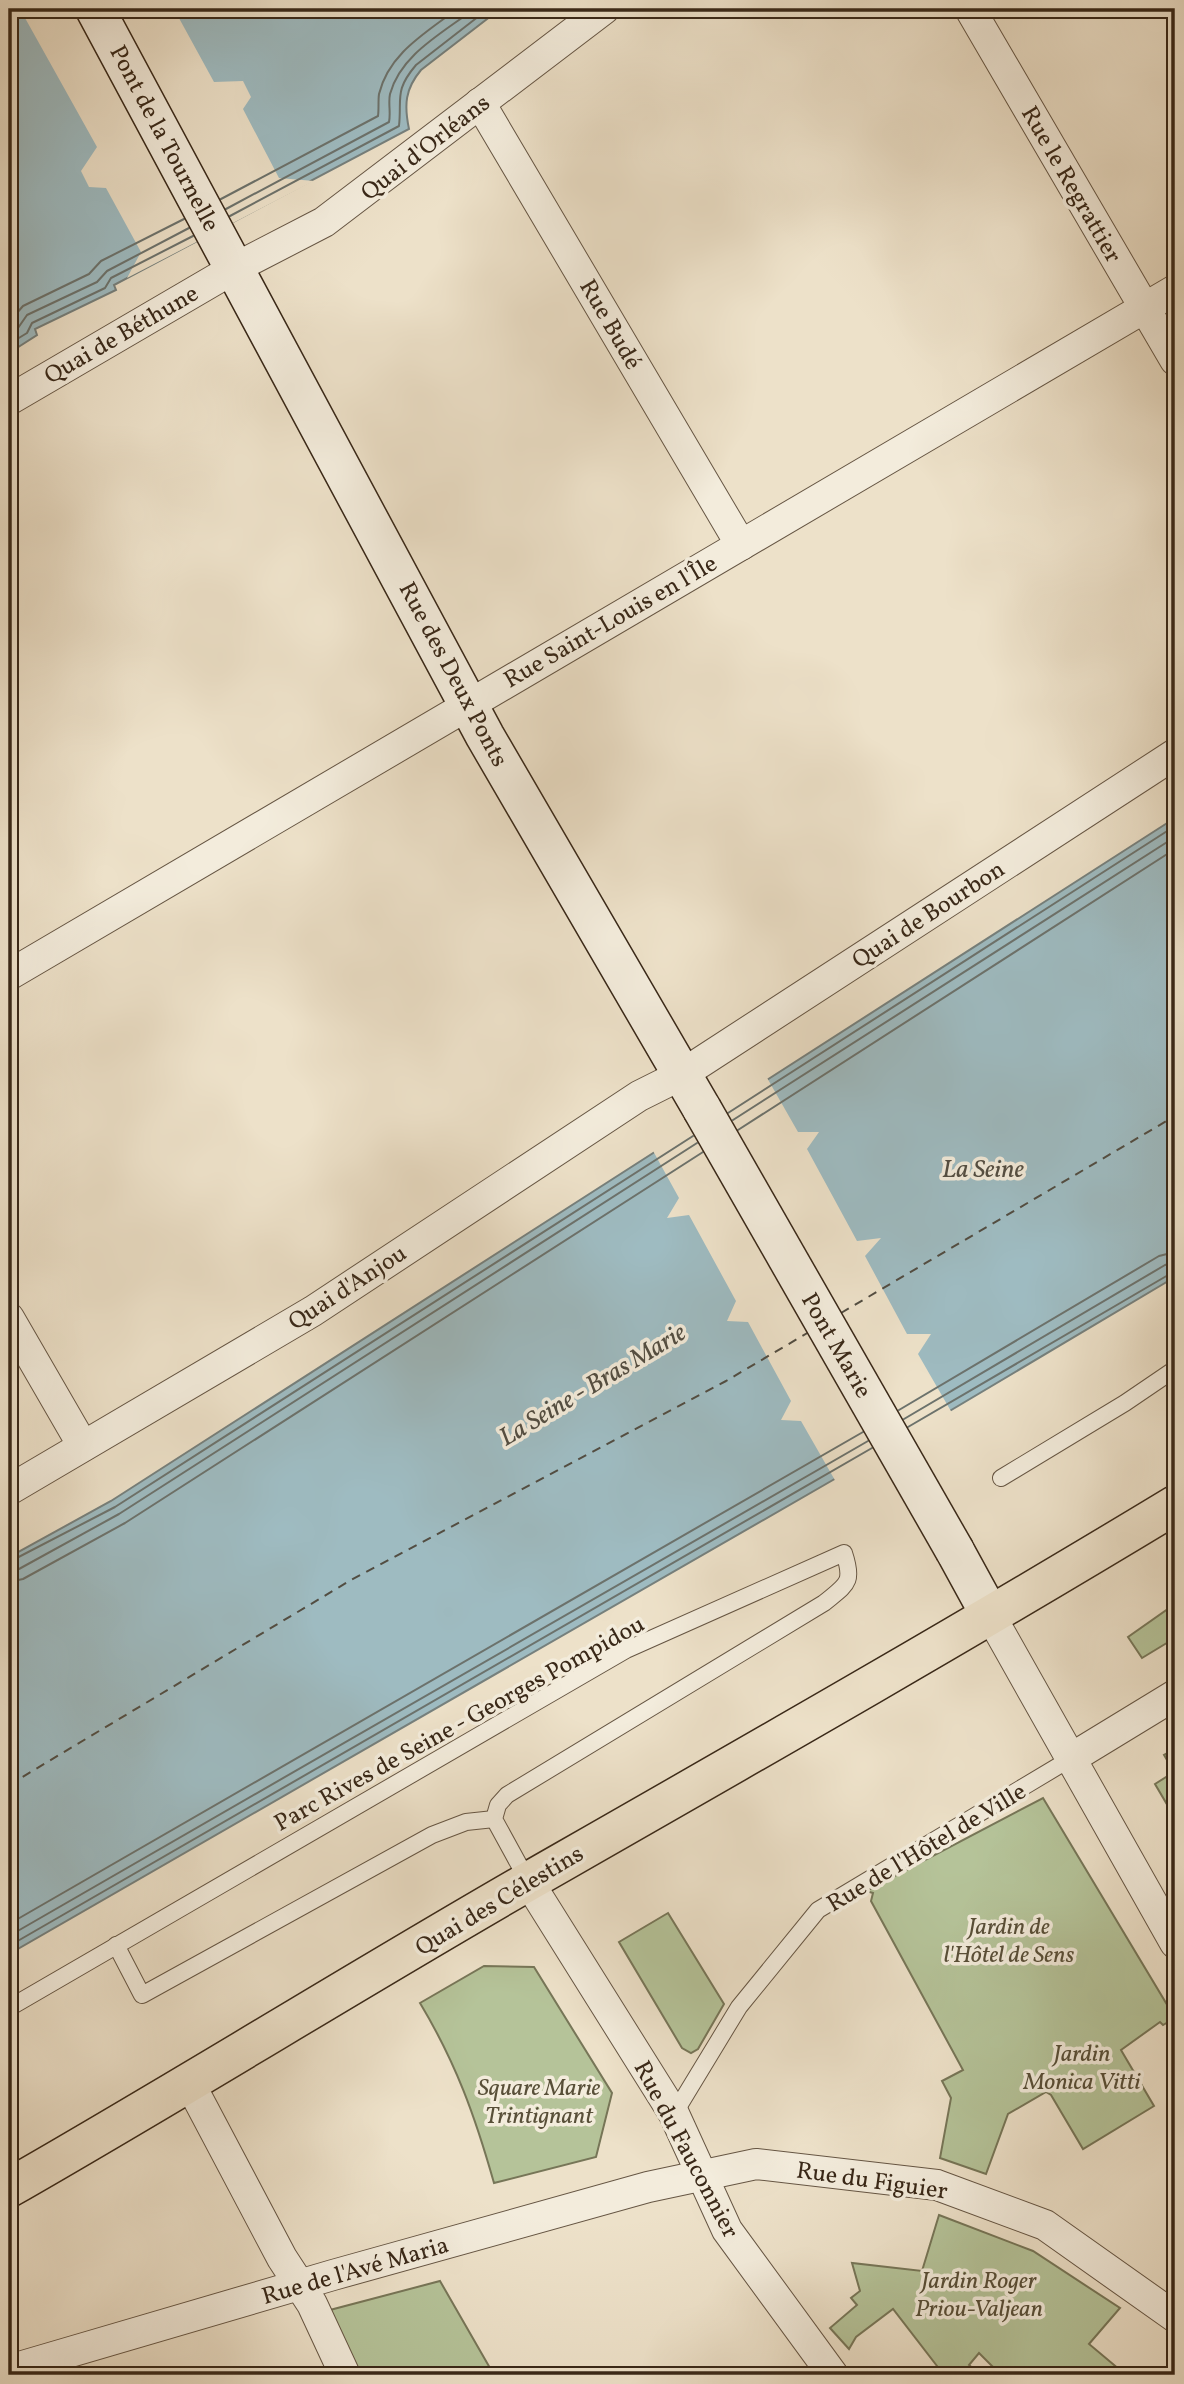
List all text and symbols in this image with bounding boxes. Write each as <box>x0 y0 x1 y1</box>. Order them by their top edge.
street label: Pont de la Tournelle <box>100 40 227 238</box>
street label: Quai d'Orléans <box>354 87 498 210</box>
street label: Rue le Regrattier <box>1012 100 1129 270</box>
street label: Rue Budé <box>570 273 649 377</box>
street label: Quai de Béthune <box>39 278 205 394</box>
street label: Rue Saint-Louis en l'Île <box>498 548 724 698</box>
street label: Rue des Deux Ponts <box>389 576 515 773</box>
street label: Quai de Bourbon <box>846 853 1012 978</box>
water label: La Seine <box>942 1152 1024 1188</box>
street label: Quai d'Anjou <box>282 1238 414 1340</box>
street label: Pont Marie <box>791 1287 879 1405</box>
water label: La Seine - Bras Marie <box>493 1315 694 1456</box>
street label: Parc Rives de Seine - Georges Pompidou <box>269 1608 651 1841</box>
street label: Rue de l'Hôtel de Ville <box>821 1776 1033 1922</box>
street label: Quai des Célestins <box>409 1838 591 1966</box>
park label: Jardin de l'Hôtel de Sens <box>944 1911 1074 1973</box>
park label: Jardin Monica Vitti <box>1023 2038 1142 2100</box>
street label: Rue du Fauconnier <box>624 2055 746 2245</box>
park label: Square Marie Trintignant <box>478 2072 601 2134</box>
street label: Rue du Figuier <box>794 2155 950 2209</box>
street label: Rue de l'Avé Maria <box>258 2229 453 2315</box>
park label: Jardin Roger Priou-Valjean <box>915 2265 1043 2327</box>

